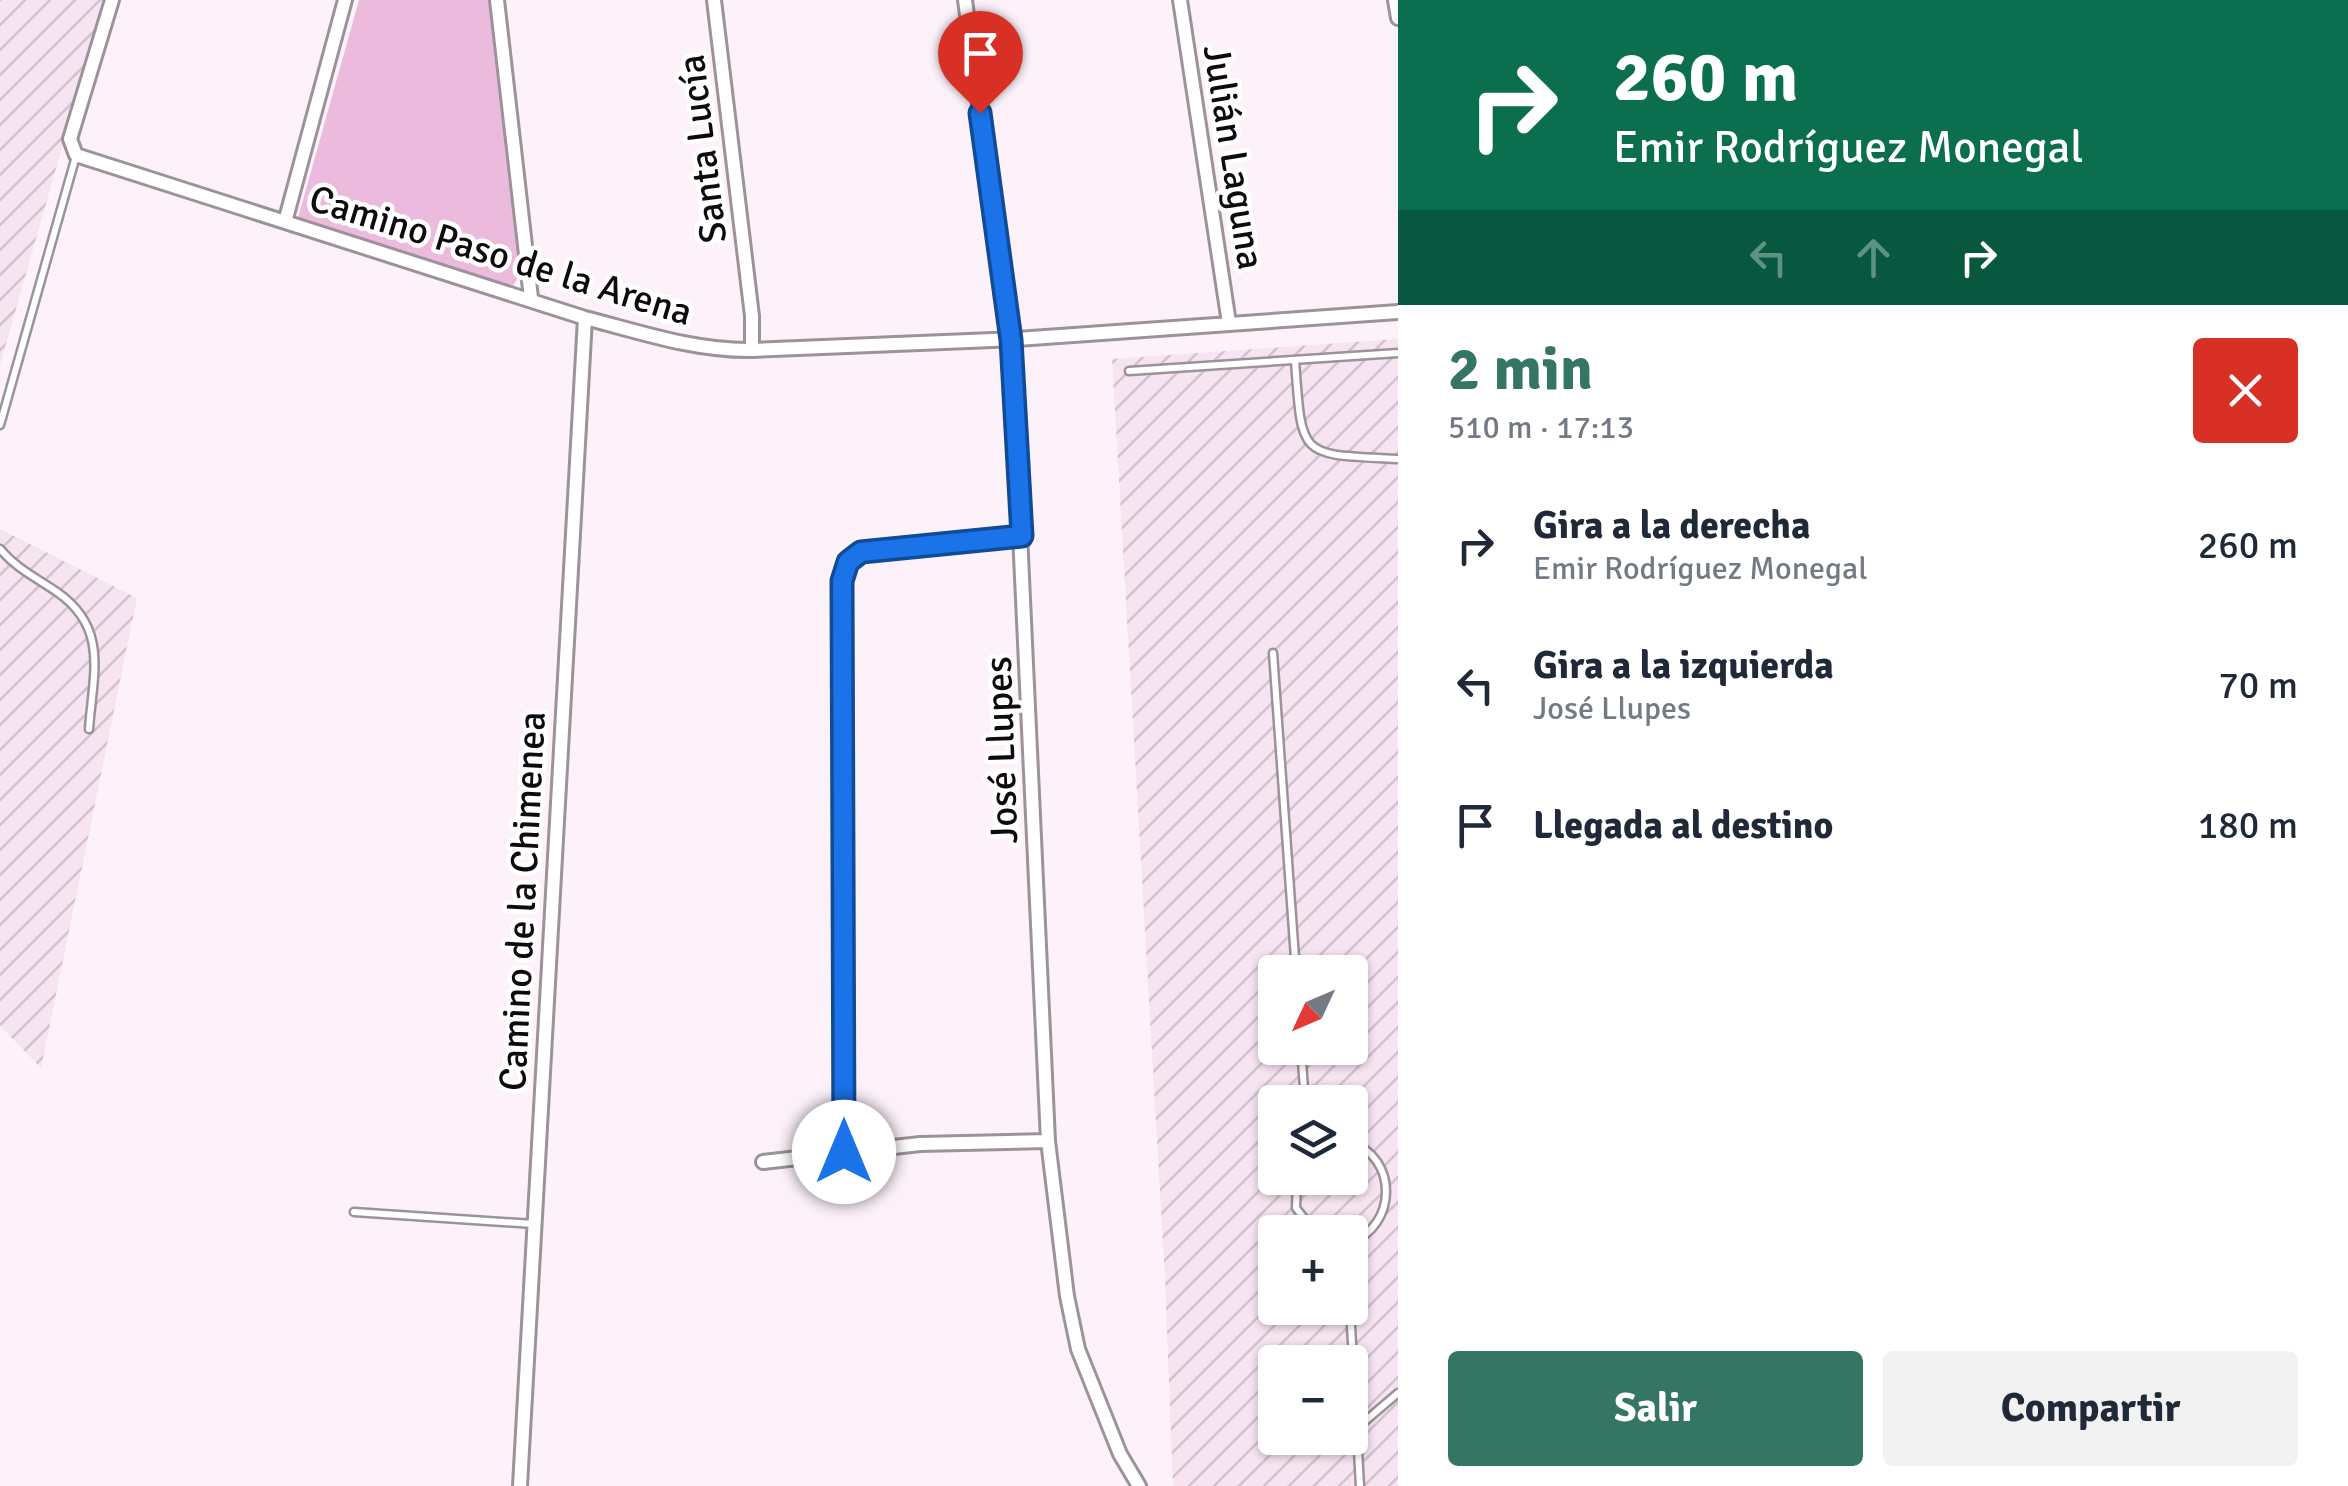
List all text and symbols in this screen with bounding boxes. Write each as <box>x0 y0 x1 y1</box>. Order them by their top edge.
pin <box>938 11 1023 114</box>
icon: arrive <box>953 26 1008 81</box>
text: 260 m <box>1613 34 1798 120</box>
icon: right <box>1448 40 1578 170</box>
street label: Julián Laguna <box>1193 41 1274 273</box>
street label: Santa Lucía <box>668 52 737 246</box>
text: Emir Rodríguez Monegal <box>1613 120 2084 175</box>
street label: Camino Paso de la Arena <box>304 175 698 336</box>
icon: left <box>1741 230 1796 285</box>
icon: ahead <box>1846 230 1901 285</box>
icon: right <box>1951 230 2006 285</box>
text: 2 min <box>1448 333 1593 407</box>
button: close <box>2193 338 2298 443</box>
text: 510 m · 17:13 <box>1448 408 1634 447</box>
text: Gira a la derecha <box>1533 502 1810 549</box>
icon: right <box>1448 518 1503 573</box>
text: 260 m <box>2198 522 2298 569</box>
text: Emir Rodríguez Monegal <box>1533 549 1868 588</box>
text: Gira a la izquierda <box>1533 642 1834 689</box>
street label: José Llupes <box>975 655 1028 845</box>
icon: left <box>1448 658 1503 713</box>
text: 70 m <box>2218 662 2298 709</box>
text: José Llupes <box>1533 689 1691 728</box>
street label: Camino de la Chimenea <box>489 710 556 1092</box>
icon: arrive <box>1448 798 1503 853</box>
text: Llegada al destino <box>1533 802 1833 849</box>
text: 180 m <box>2198 802 2298 849</box>
north arrow <box>1258 955 1368 1065</box>
map controls <box>1258 955 1368 1455</box>
button: layers <box>1258 1085 1368 1195</box>
position arrow <box>792 1100 896 1204</box>
button: + <box>1258 1215 1368 1325</box>
button: − <box>1258 1345 1368 1455</box>
button: Salir <box>1448 1351 1863 1466</box>
button: Compartir <box>1883 1351 2298 1466</box>

